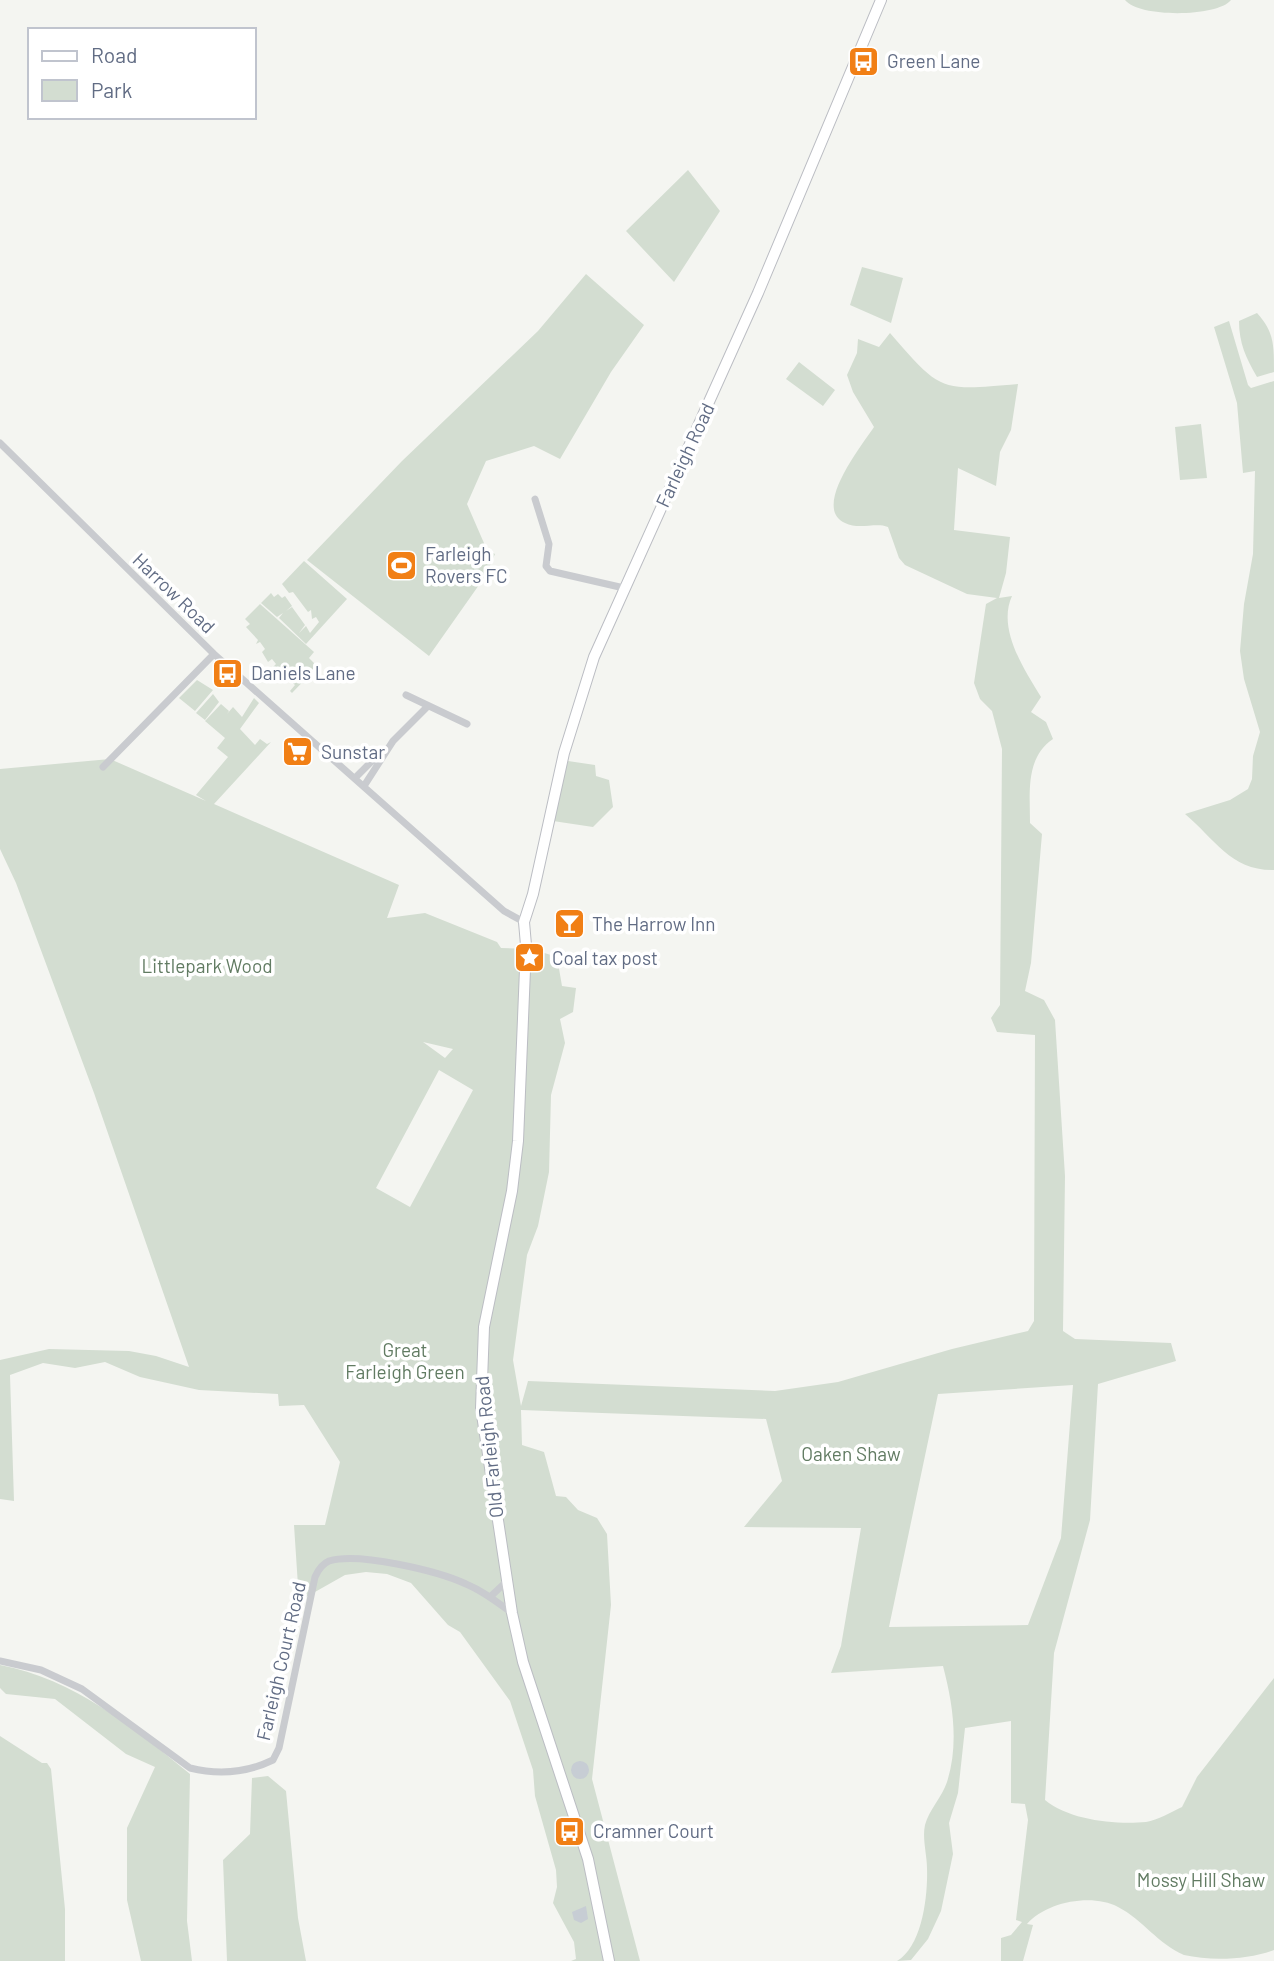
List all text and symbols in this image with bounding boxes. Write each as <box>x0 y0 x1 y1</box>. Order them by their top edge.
legend <box>28 28 256 119</box>
text: Road <box>91 42 137 67</box>
bus stop icon: Green Lane <box>847 44 881 78</box>
place label: Green Lane <box>887 49 981 72</box>
text: Park <box>91 77 132 102</box>
street label: Farleigh Road <box>650 399 719 511</box>
place label: Farleigh Rovers FC <box>425 542 507 587</box>
street label: Harrow Road <box>128 548 220 638</box>
sports icon: Farleigh Rovers FC <box>385 548 419 582</box>
bus stop icon: Daniels Lane <box>211 656 245 690</box>
place label: Daniels Lane <box>251 661 356 684</box>
supermarket icon: Sunstar <box>281 735 315 769</box>
place label: Sunstar <box>321 740 385 763</box>
bar icon: The Harrow Inn <box>552 907 586 941</box>
place label: The Harrow Inn <box>592 912 716 935</box>
place icon: Coal tax post <box>512 941 546 975</box>
place label: Coal tax post <box>552 946 658 969</box>
park label: Littlepark Wood <box>141 954 273 977</box>
park label: Great Farleigh Green <box>345 1338 465 1383</box>
street label: Old Farleigh Road <box>470 1375 507 1519</box>
park label: Oaken Shaw <box>801 1442 901 1465</box>
street label: Farleigh Court Road <box>251 1579 310 1743</box>
bus stop icon: Cramner Court <box>553 1814 587 1848</box>
place label: Cramner Court <box>593 1819 714 1842</box>
park label: Mossy Hill Shaw <box>1137 1868 1265 1891</box>

